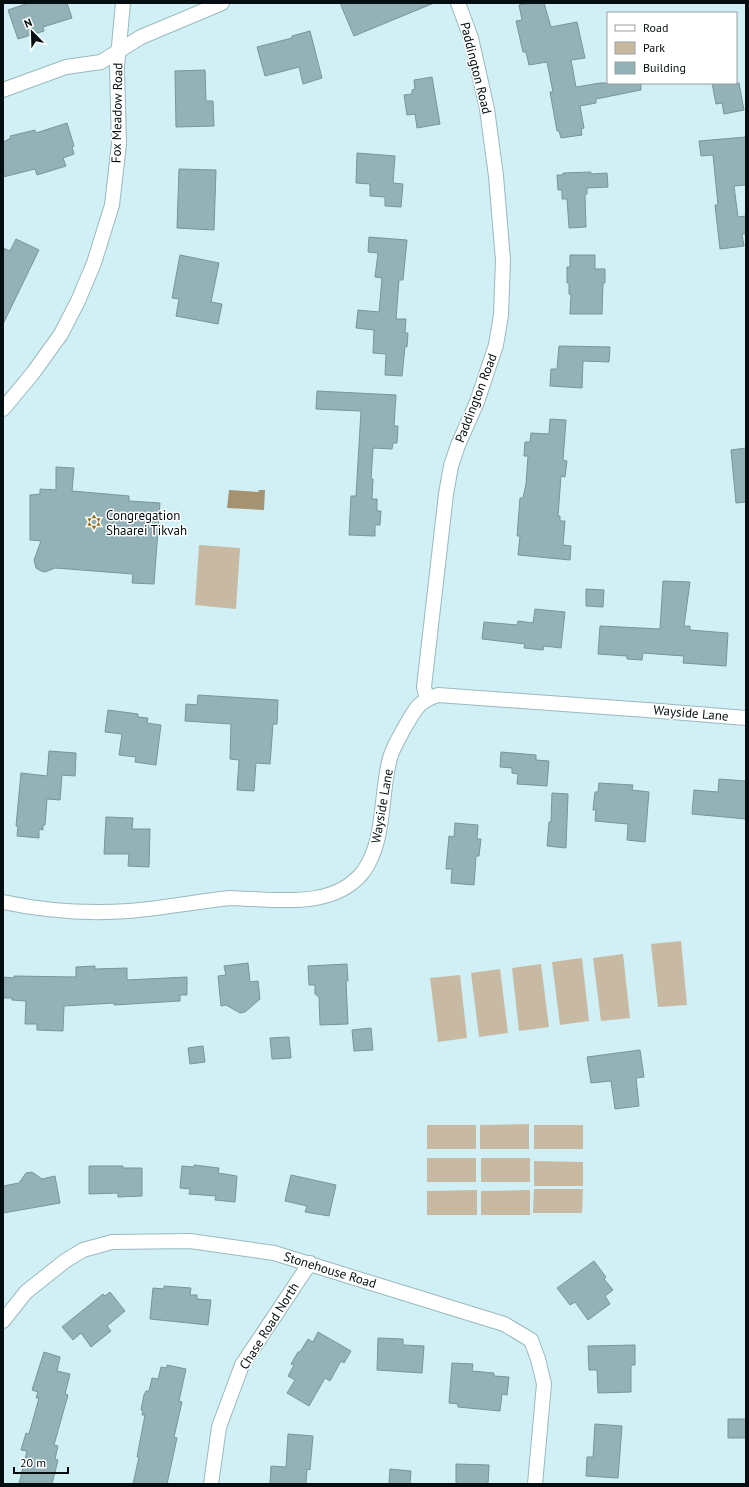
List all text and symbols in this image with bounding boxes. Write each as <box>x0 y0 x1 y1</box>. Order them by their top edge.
north arrow <box>12 12 52 52</box>
legend <box>607 12 737 84</box>
text: N <box>22 15 34 31</box>
street label: Paddington Road <box>456 20 496 116</box>
text: Road <box>643 20 668 35</box>
text: Park <box>643 40 665 55</box>
text: Building <box>643 60 686 75</box>
street label: Fox Meadow Road <box>108 63 126 163</box>
street label: Paddington Road <box>451 351 501 445</box>
place label: Congregation Shaarei Tikvah <box>106 507 187 539</box>
synagogue icon: Congregation Shaarei Tikvah <box>85 513 103 531</box>
street label: Wayside Lane <box>653 701 729 725</box>
street label: Wayside Lane <box>367 767 397 845</box>
street label: Stonehouse Road <box>282 1248 378 1292</box>
street label: Chase Road North <box>235 1279 303 1373</box>
scale bar <box>14 1449 68 1475</box>
text: 20 m <box>20 1455 46 1470</box>

